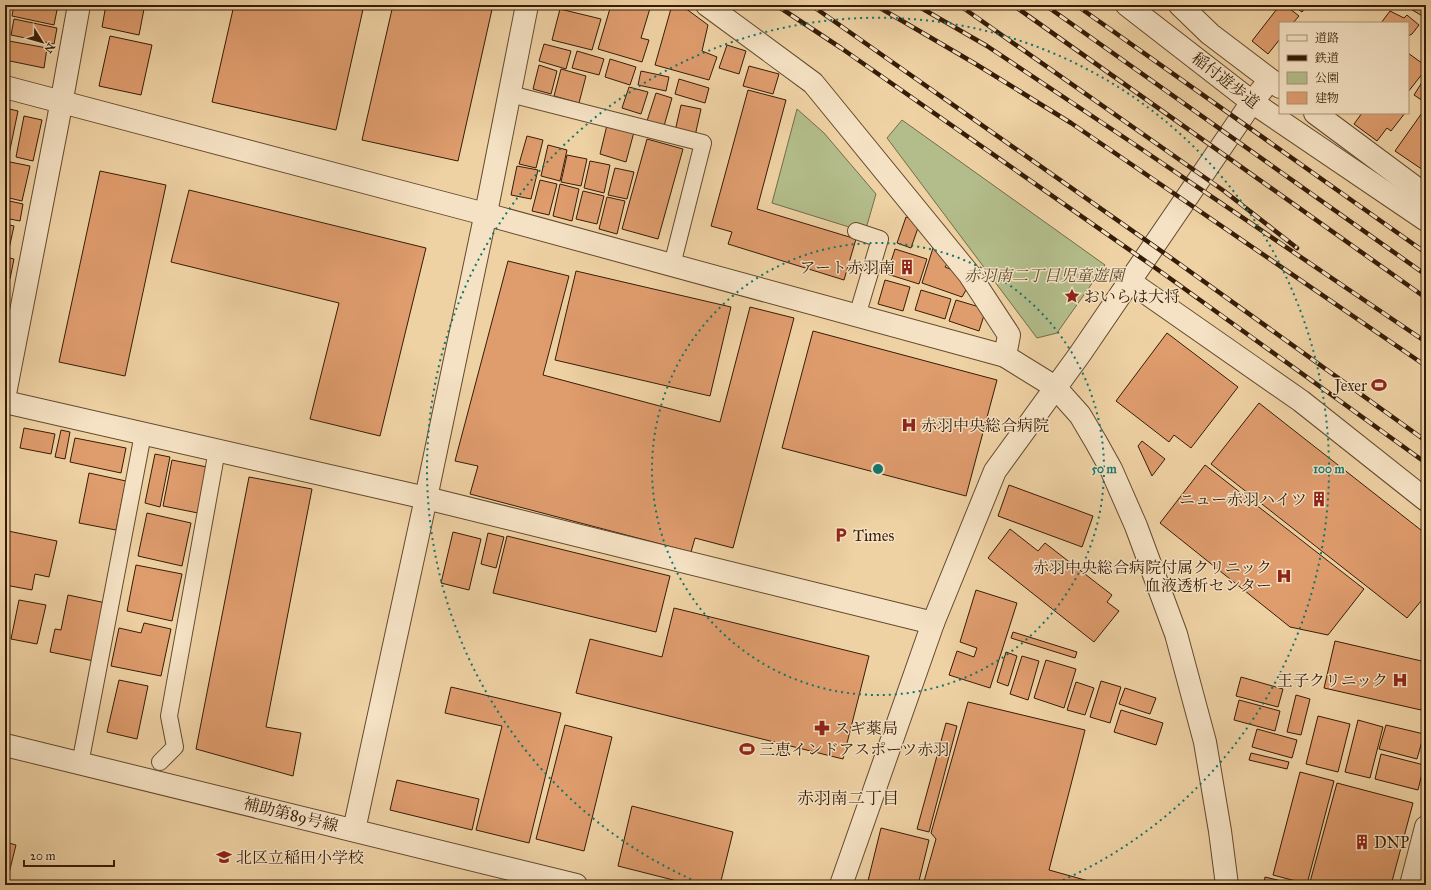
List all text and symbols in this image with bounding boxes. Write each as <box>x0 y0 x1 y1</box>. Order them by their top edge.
north arrow <box>22 22 62 62</box>
legend <box>1279 22 1409 114</box>
text: 道路 <box>1315 31 1339 45</box>
text: N <box>41 40 58 56</box>
street label: 稲付遊歩道 <box>1188 48 1263 113</box>
text: 鉄道 <box>1314 51 1339 65</box>
text: 公園 <box>1315 71 1339 85</box>
text: 建物 <box>1315 91 1339 105</box>
place label: アート赤羽南 <box>799 258 895 277</box>
building icon: アート赤羽南 <box>898 258 916 276</box>
park label: 赤羽南二丁目児童遊園 <box>964 266 1127 285</box>
place icon: おいらは大将 <box>1063 287 1081 305</box>
place label: おいらは大将 <box>1084 287 1180 306</box>
place label: Jexer <box>1333 376 1367 396</box>
sports icon: Jexer <box>1370 376 1388 394</box>
hospital icon: 赤羽中央総合病院 <box>900 416 918 434</box>
place label: 赤羽中央総合病院 <box>921 416 1049 435</box>
centre of rings <box>871 462 885 476</box>
text: 50 m <box>1091 462 1118 476</box>
text: 100 m <box>1313 462 1346 476</box>
place label: ニュー赤羽ハイツ <box>1179 490 1307 509</box>
building icon: ニュー赤羽ハイツ <box>1310 490 1328 508</box>
parking icon: Times <box>832 526 850 544</box>
place label: Times <box>853 526 894 545</box>
place label: 赤羽中央総合病院付属クリニック 血液透析センター <box>1033 558 1272 595</box>
hospital icon: 赤羽中央総合病院付属クリニック 血液透析センター <box>1275 567 1293 585</box>
place label: 王子クリニック <box>1277 671 1388 690</box>
hospital icon: 王子クリニック <box>1391 671 1409 689</box>
pharmacy icon: スギ薬局 <box>813 719 831 737</box>
place label: スギ薬局 <box>834 719 898 738</box>
sports icon: 三恵インドアスポーツ赤羽 <box>738 740 756 758</box>
place label: 三恵インドアスポーツ赤羽 <box>759 740 949 759</box>
district label: 赤羽南二丁目 <box>797 788 899 809</box>
street label: 補助第89号線 <box>241 794 340 835</box>
building icon: DNP <box>1353 833 1371 851</box>
place label: DNP <box>1374 833 1409 852</box>
scale bar <box>24 842 114 868</box>
school or university icon: 北区立稲田小学校 <box>215 848 233 866</box>
place label: 北区立稲田小学校 <box>236 848 364 867</box>
text: 20 m <box>30 849 56 863</box>

